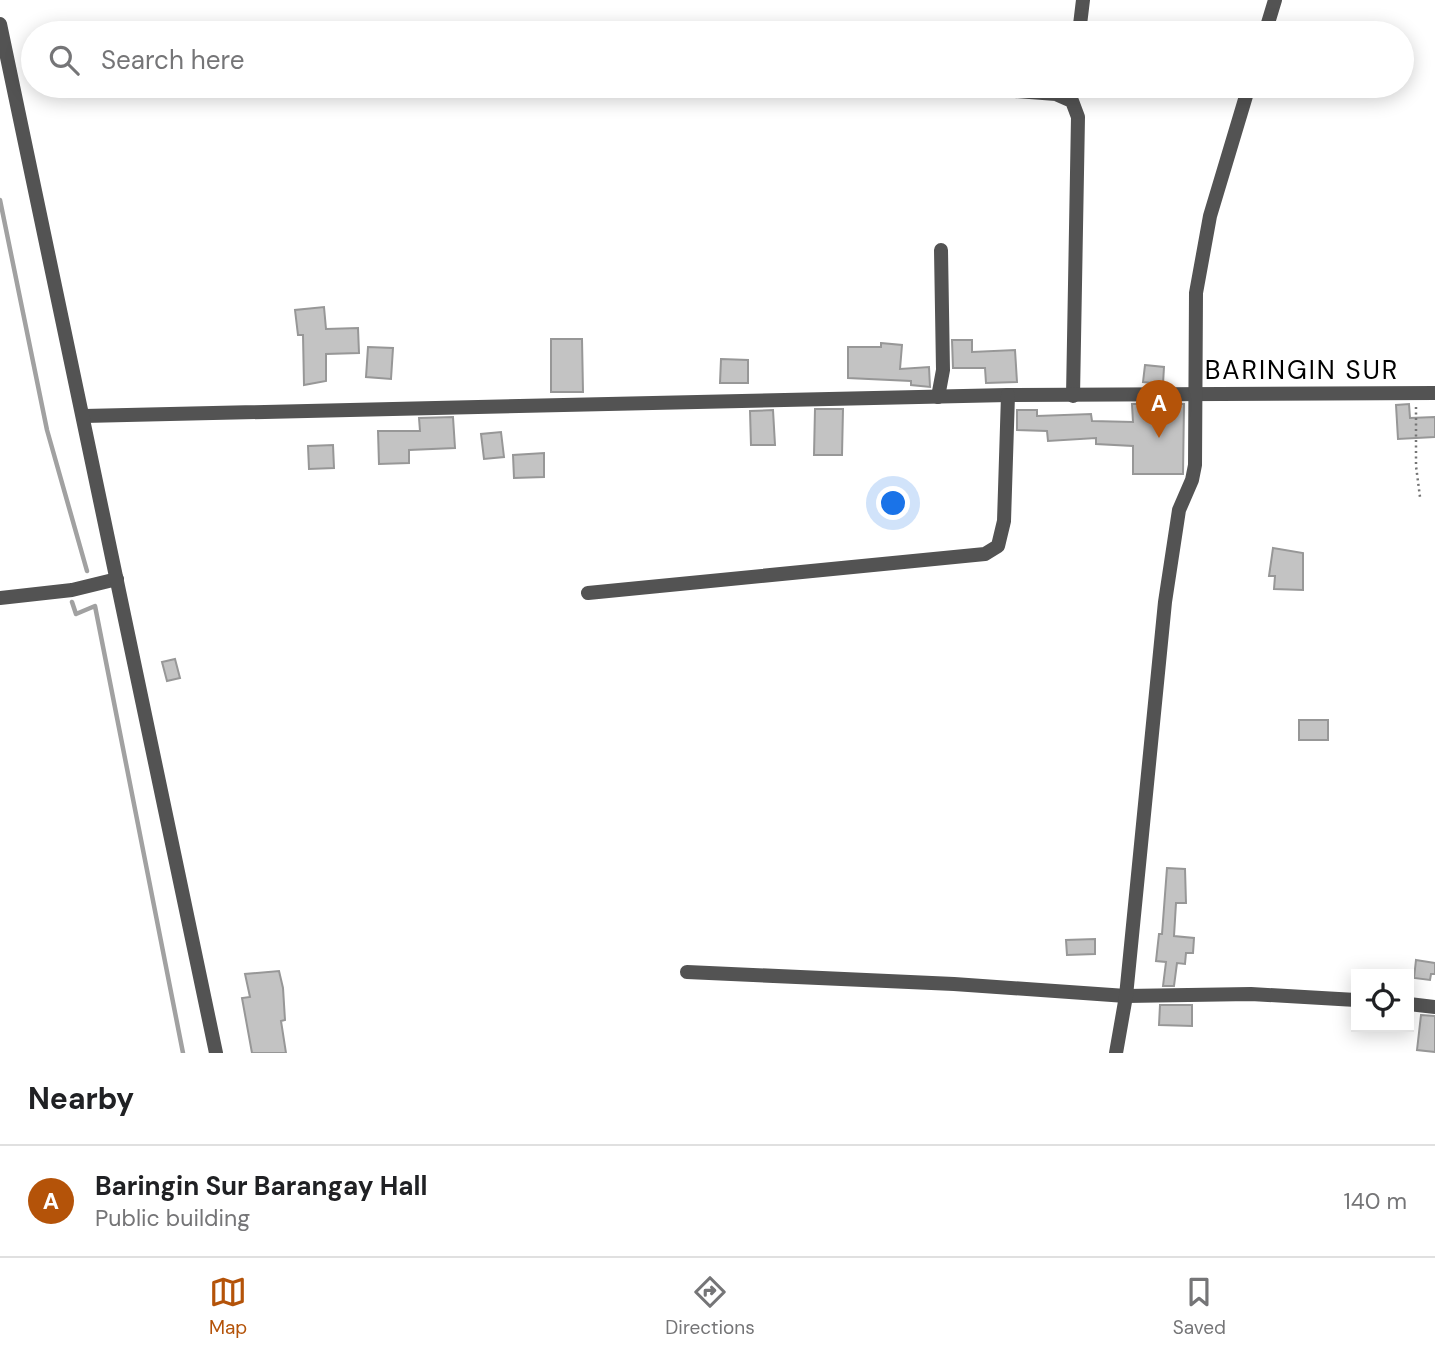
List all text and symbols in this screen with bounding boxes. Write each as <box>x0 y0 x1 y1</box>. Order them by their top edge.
search box <box>21 21 1414 98</box>
icon: search <box>45 41 83 79</box>
text: Search here <box>101 43 244 77</box>
district label: BARINGIN SUR <box>1205 353 1399 387</box>
pin: A <box>1136 380 1182 438</box>
your location <box>876 486 910 520</box>
map controls <box>1351 969 1414 1032</box>
button: locate <box>1351 969 1414 1032</box>
text: Nearby <box>28 1079 134 1118</box>
text: Baringin Sur Barangay Hall <box>95 1169 427 1203</box>
text: A <box>43 1186 59 1216</box>
text: 140 m <box>1344 1186 1407 1216</box>
text: Public building <box>95 1203 250 1233</box>
tab: Map <box>209 1273 247 1340</box>
tab: Directions <box>665 1273 755 1340</box>
tab: Saved <box>1173 1273 1226 1340</box>

